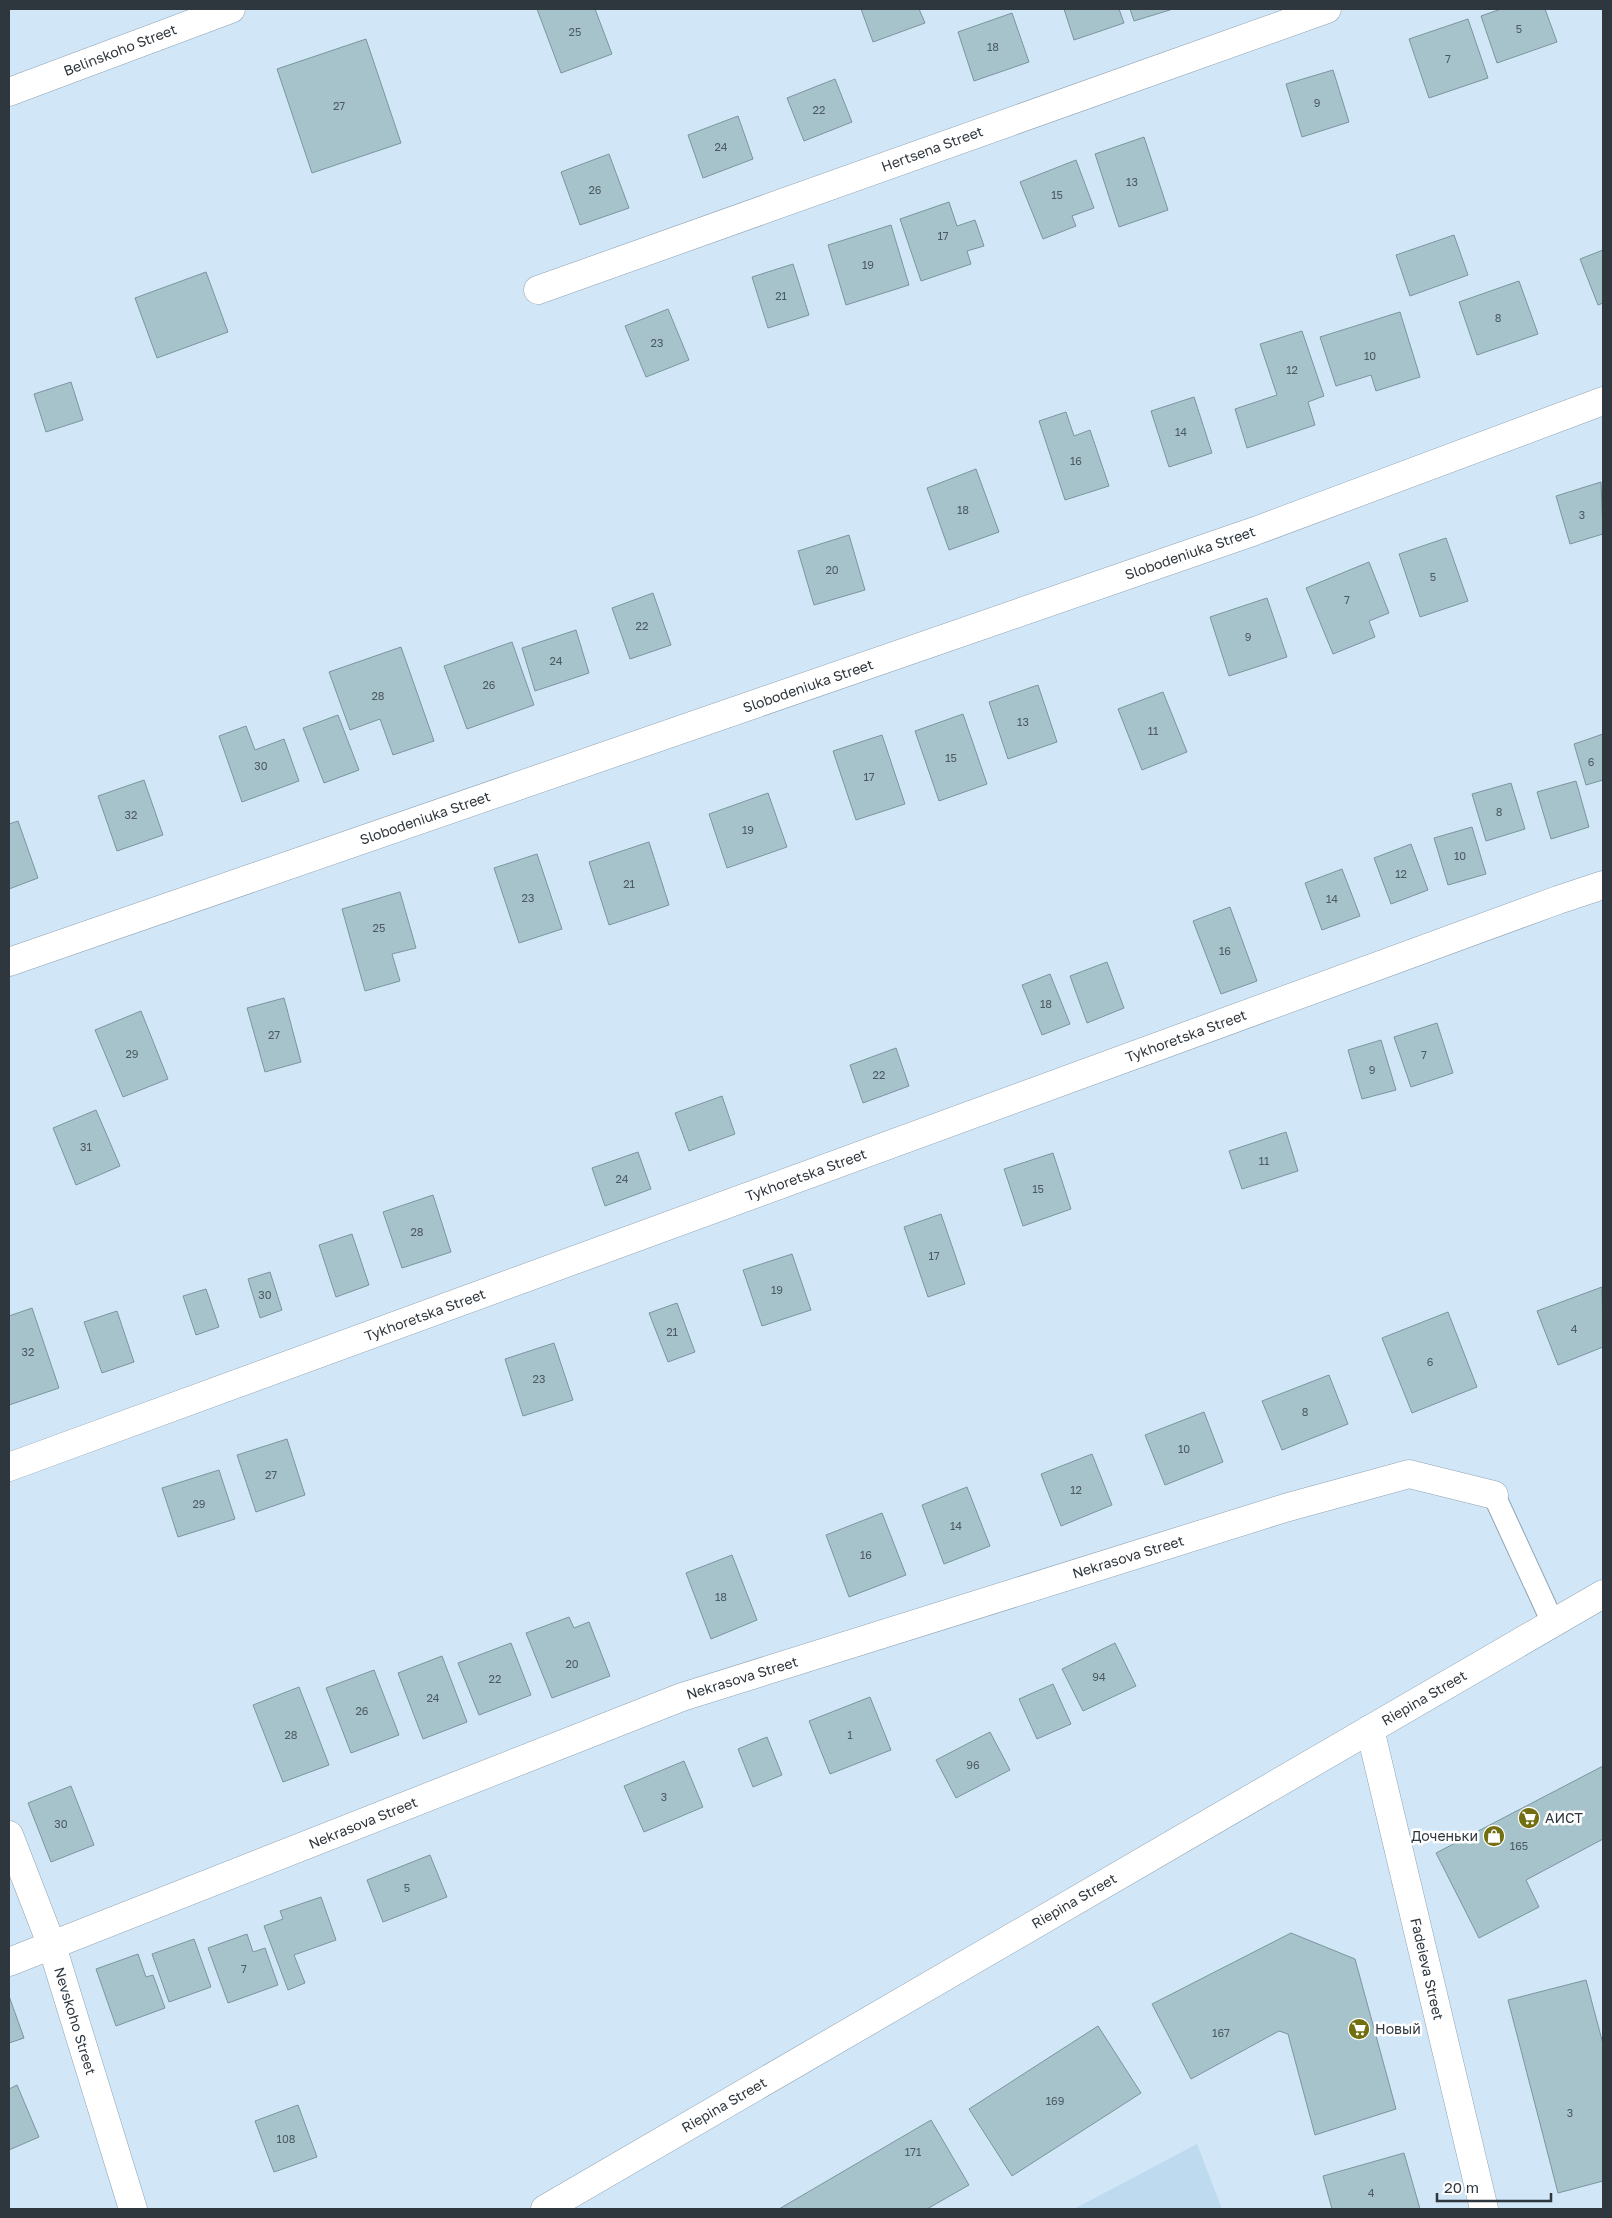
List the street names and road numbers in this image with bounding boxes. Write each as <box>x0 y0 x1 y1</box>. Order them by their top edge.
street label: Belinskoho Street <box>61 20 179 79</box>
street label: Hertsena Street <box>879 122 985 175</box>
street label: Slobodeniuka Street <box>1122 522 1257 583</box>
street label: Slobodeniuka Street <box>740 655 875 716</box>
street label: Slobodeniuka Street <box>357 787 492 848</box>
street label: Tykhoretska Street <box>1123 1006 1249 1065</box>
street label: Tykhoretska Street <box>743 1145 869 1204</box>
street label: Tykhoretska Street <box>362 1285 488 1344</box>
street label: Nekrasova Street <box>1070 1531 1186 1582</box>
street label: Nekrasova Street <box>684 1652 800 1703</box>
street label: Riepina Street <box>1378 1666 1469 1729</box>
street label: Nekrasova Street <box>306 1793 420 1852</box>
street label: Riepina Street <box>1028 1869 1119 1932</box>
street label: Fadeieva Street <box>1407 1916 1448 2022</box>
street label: Nevskoho Street <box>51 1965 100 2077</box>
street label: Riepina Street <box>678 2073 769 2136</box>

